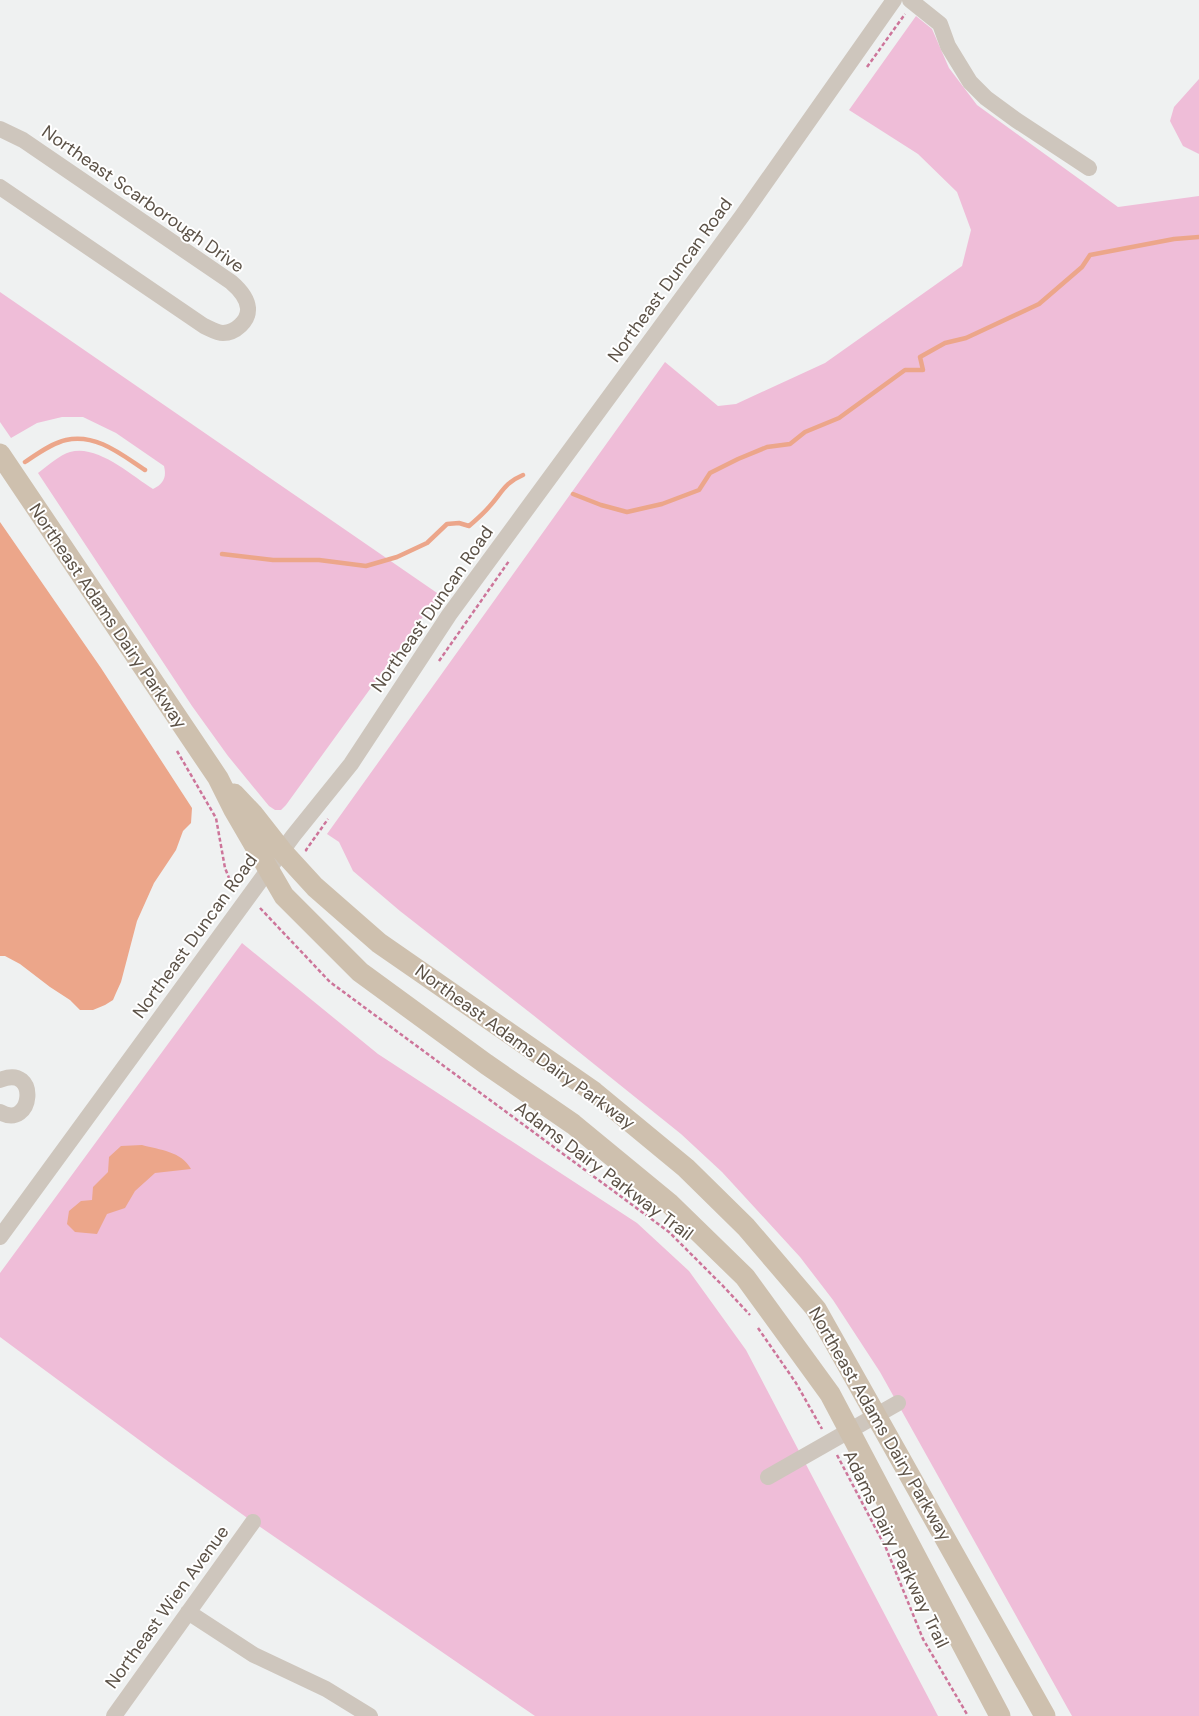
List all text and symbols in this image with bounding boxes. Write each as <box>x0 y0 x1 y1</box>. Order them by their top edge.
street label: Northeast Scarborough Drive <box>37 120 249 278</box>
street label: Northeast Duncan Road <box>602 193 738 367</box>
street label: Northeast Adams Dairy Parkway <box>24 499 192 733</box>
street label: Northeast Duncan Road <box>365 521 499 697</box>
street label: Northeast Duncan Road <box>127 849 263 1023</box>
street label: Northeast Adams Dairy Parkway <box>410 959 640 1135</box>
street label: Adams Dairy Parkway Trail <box>510 1096 698 1246</box>
street label: Northeast Adams Dairy Parkway <box>803 1303 957 1545</box>
street label: Adams Dairy Parkway Trail <box>838 1446 954 1652</box>
street label: Northeast Wien Avenue <box>100 1521 234 1693</box>

